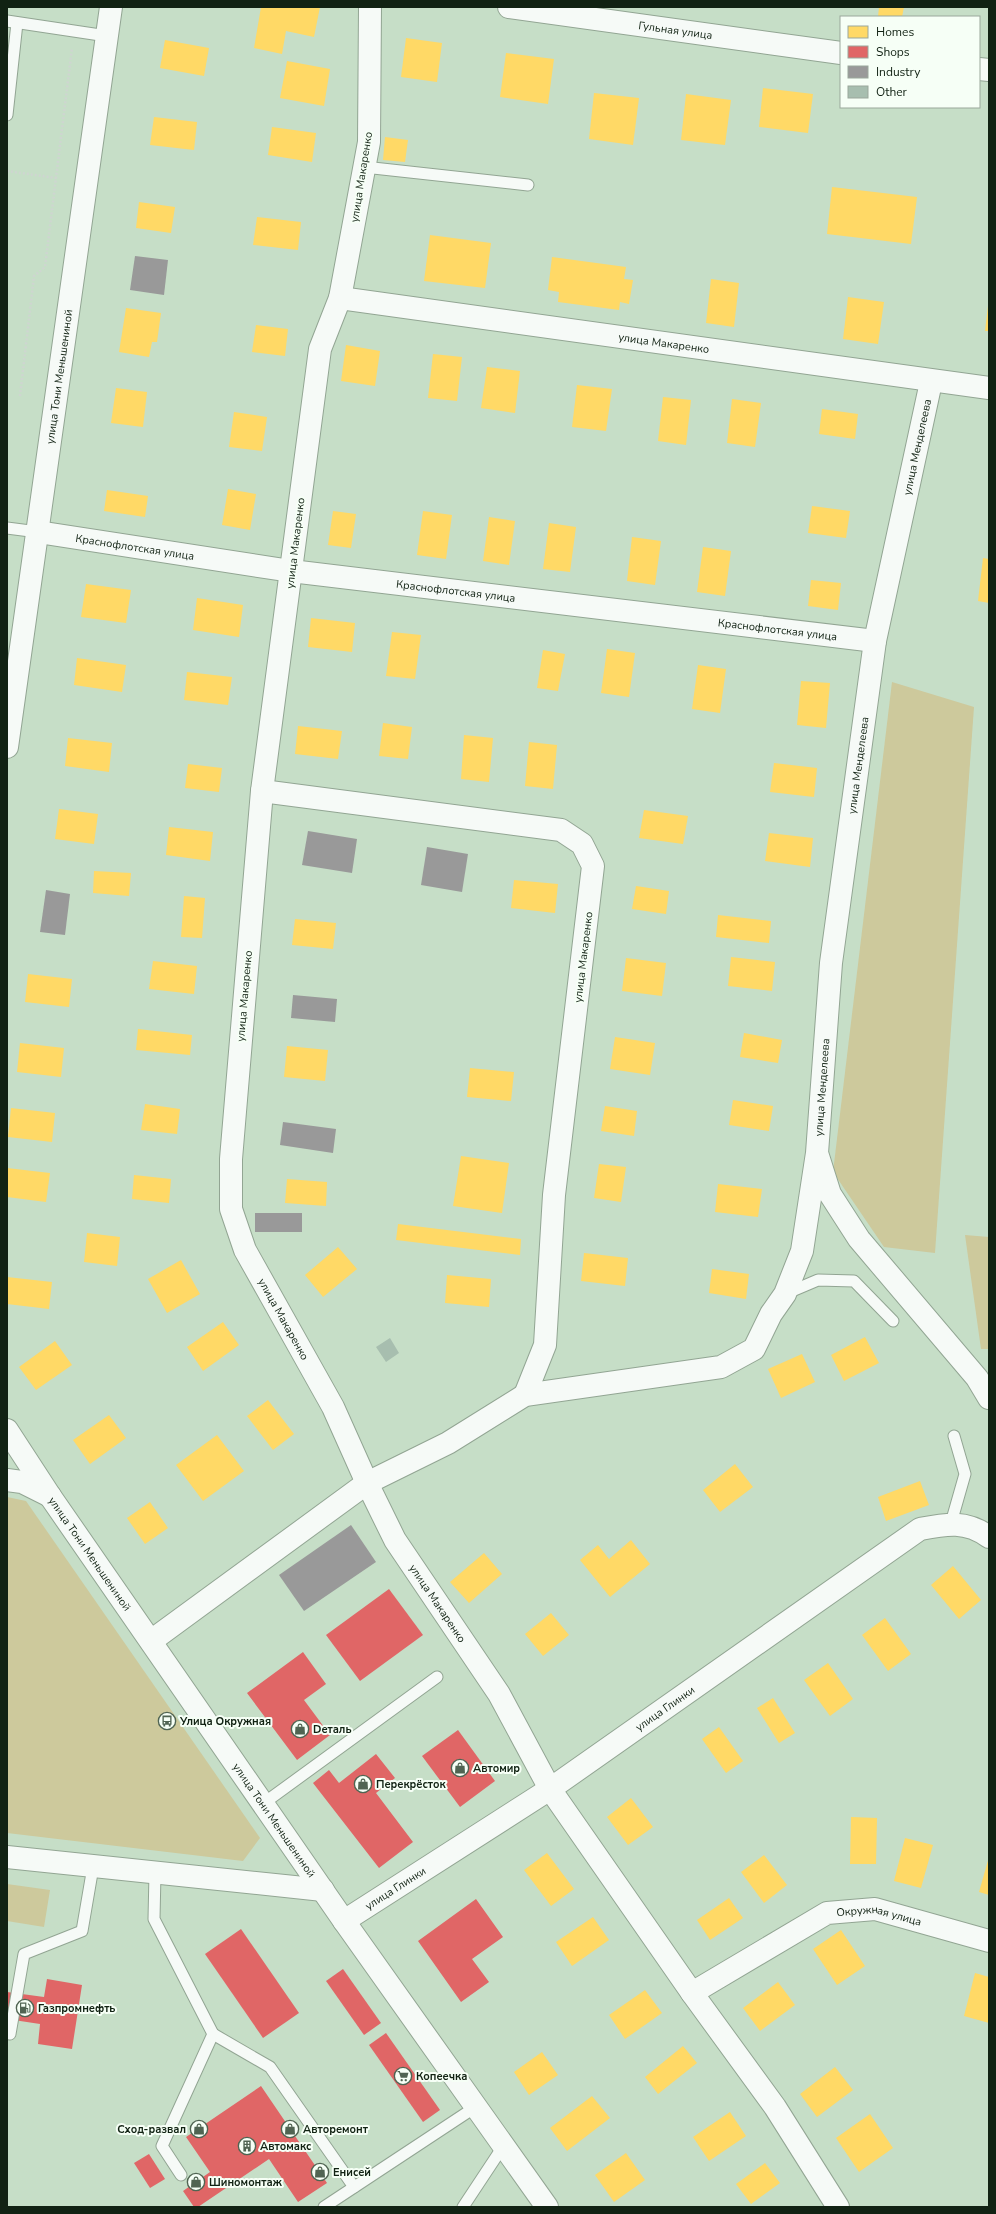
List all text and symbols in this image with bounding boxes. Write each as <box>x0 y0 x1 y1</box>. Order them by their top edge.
legend <box>840 16 980 108</box>
street label: Гульная улица <box>637 18 713 43</box>
text: Homes <box>876 24 914 40</box>
text: Shops <box>876 44 910 60</box>
text: Industry <box>876 64 921 80</box>
text: Other <box>876 84 908 100</box>
street label: улица Макаренко <box>347 131 376 223</box>
street label: улица Тони Меньшениной <box>43 308 76 445</box>
street label: улица Макаренко <box>617 330 710 357</box>
street label: улица Менделеева <box>900 397 935 497</box>
street label: улица Макаренко <box>282 497 309 589</box>
street label: Краснофлотская улица <box>74 531 195 564</box>
street label: Краснофлотская улица <box>395 577 516 606</box>
street label: Краснофлотская улица <box>717 615 838 644</box>
street label: улица Менделеева <box>844 716 873 815</box>
street label: улица Макаренко <box>570 911 597 1003</box>
street label: улица Макаренко <box>233 950 256 1042</box>
street label: улица Менделеева <box>811 1038 833 1137</box>
street label: улица Макаренко <box>254 1276 312 1363</box>
street label: улица Тони Меньшениной <box>45 1494 134 1614</box>
street label: улица Макаренко <box>405 1561 469 1646</box>
street label: улица Глинки <box>632 1683 698 1735</box>
bus stop icon: Улица Окружная <box>157 1711 177 1731</box>
place label: Улица Окружная <box>179 1714 271 1729</box>
shop icon: Dеталь <box>290 1719 310 1739</box>
place label: Dеталь <box>313 1722 352 1737</box>
shop icon: Автомир <box>450 1758 470 1778</box>
street label: улица Тони Меньшениной <box>229 1760 319 1881</box>
place label: Автомир <box>473 1761 520 1776</box>
shop icon: Перекрёсток <box>353 1774 373 1794</box>
place label: Перекрёсток <box>376 1777 446 1792</box>
street label: улица Глинки <box>362 1863 429 1914</box>
street label: Окружная улица <box>836 1902 923 1930</box>
fuel station icon: Газпромнефть <box>15 1998 35 2018</box>
place label: Газпромнефть <box>38 2001 115 2016</box>
supermarket icon: Копеечка <box>393 2066 413 2086</box>
place label: Копеечка <box>416 2069 467 2084</box>
shop icon: Сход-развал <box>189 2119 209 2139</box>
shop icon: Авторемонт <box>280 2119 300 2139</box>
place label: Сход-развал <box>117 2122 186 2137</box>
place label: Авторемонт <box>303 2122 369 2137</box>
building icon: Автомакс <box>237 2136 257 2156</box>
place label: Автомакс <box>260 2139 312 2154</box>
shop icon: Енисей <box>310 2162 330 2182</box>
place label: Енисей <box>333 2165 371 2180</box>
shop icon: Шиномонтаж <box>186 2172 206 2192</box>
place label: Шиномонтаж <box>209 2175 283 2190</box>

